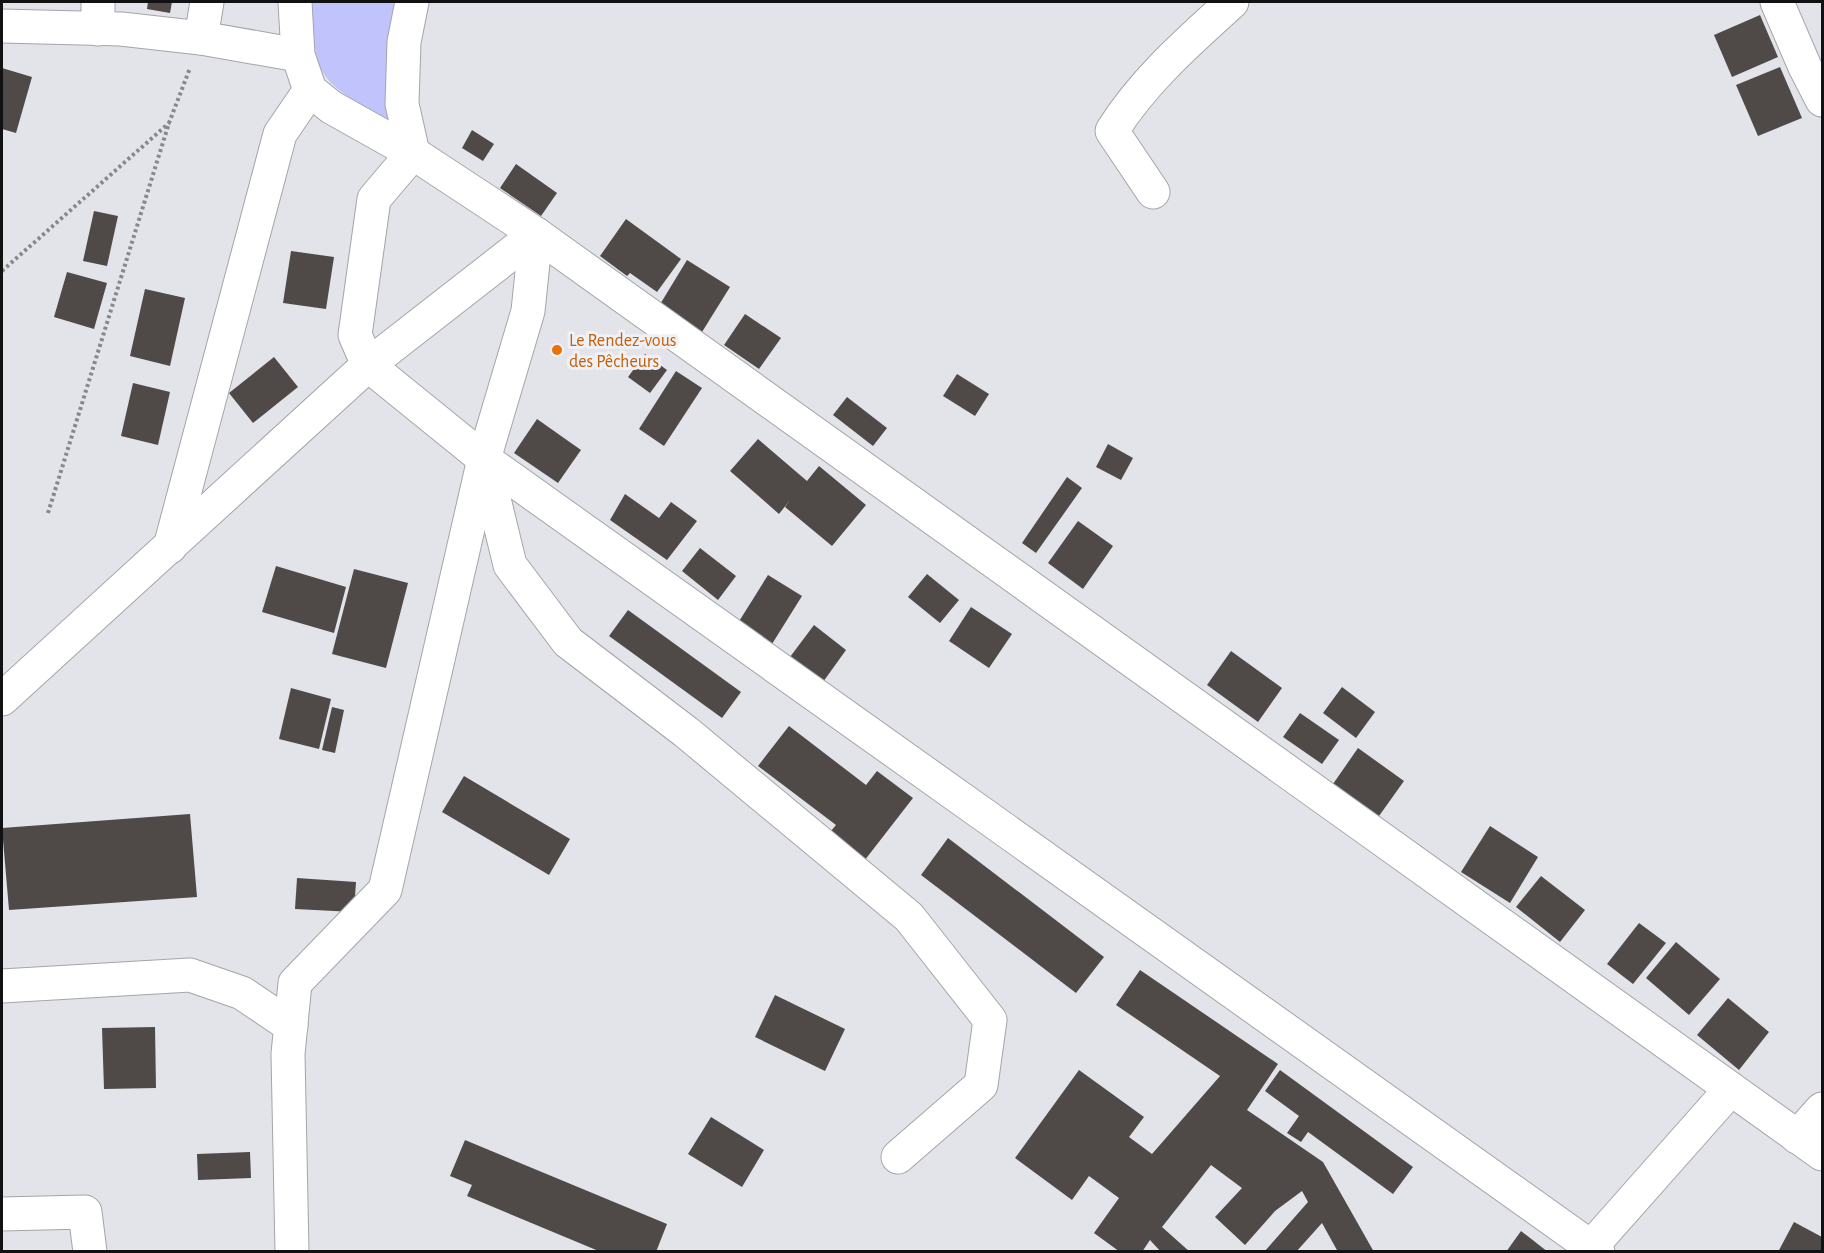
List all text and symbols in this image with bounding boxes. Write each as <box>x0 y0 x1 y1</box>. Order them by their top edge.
place label: Le Rendez-vous des Pêcheurs <box>569 332 677 371</box>
marker: Le Rendez-vous des Pêcheurs <box>550 343 564 357</box>

